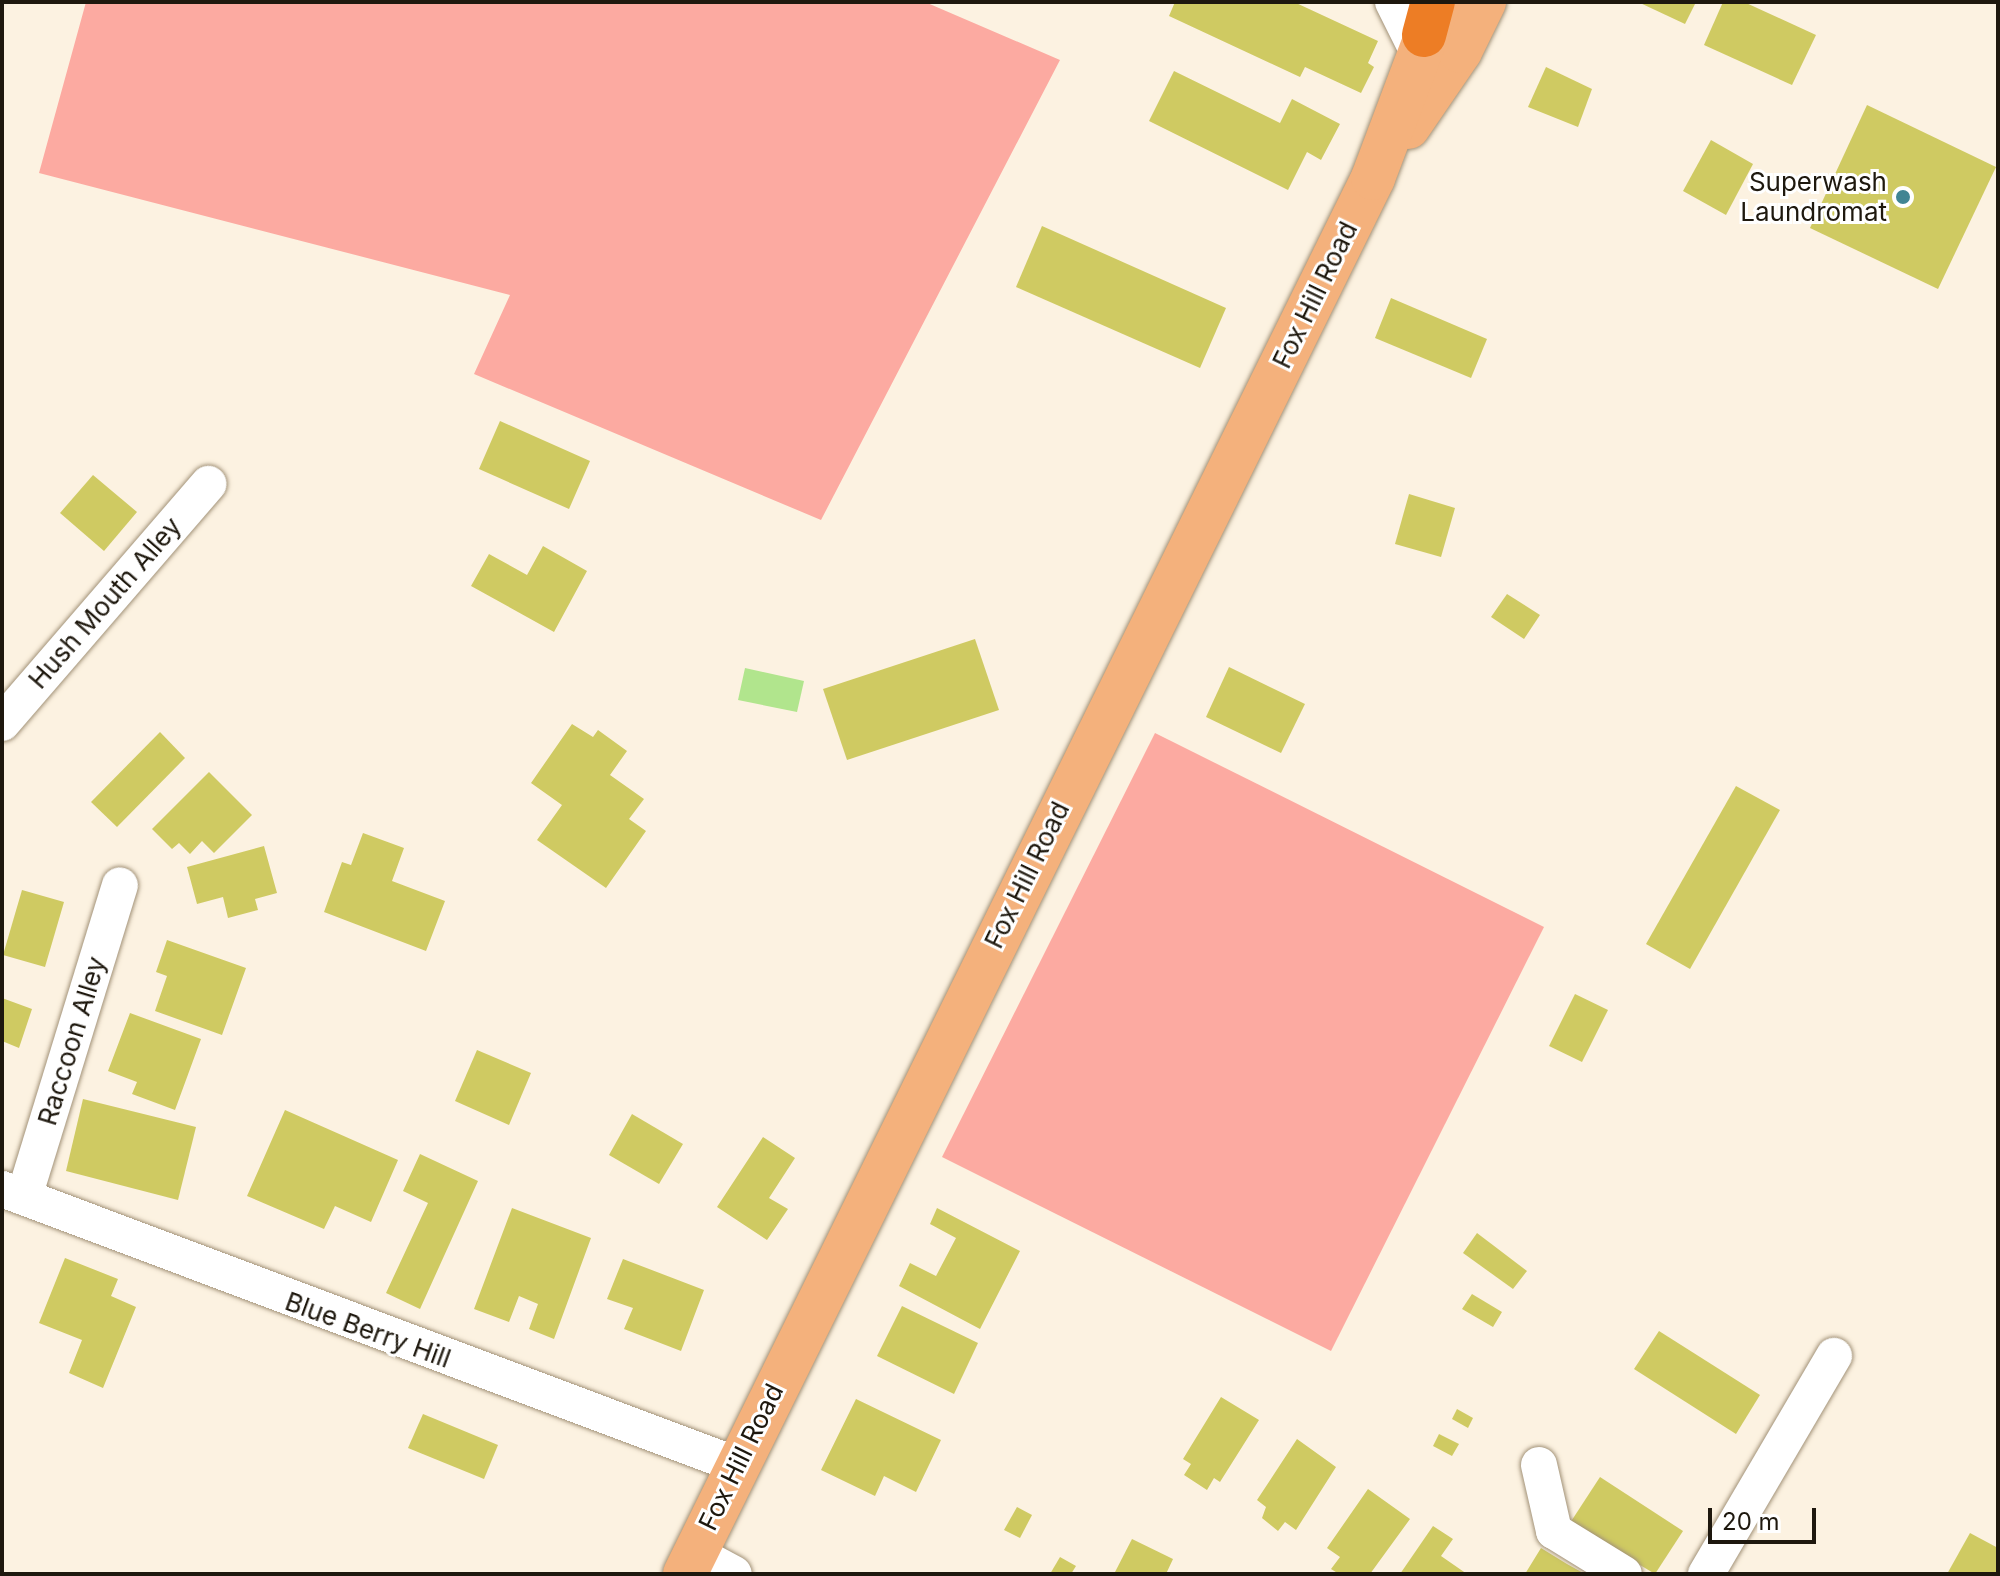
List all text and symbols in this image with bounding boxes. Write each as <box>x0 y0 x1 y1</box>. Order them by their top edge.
place label: Superwash Laundromat <box>1740 166 1887 228</box>
marker: Superwash Laundromat <box>1894 188 1912 206</box>
street label: Fox Hill Road <box>1266 217 1364 373</box>
street label: Hush Mouth Alley <box>22 511 188 695</box>
street label: Fox Hill Road <box>978 797 1076 953</box>
street label: Raccoon Alley <box>32 953 112 1129</box>
street label: Blue Berry Hill <box>281 1286 455 1374</box>
street label: Fox Hill Road <box>692 1379 790 1535</box>
scale bar <box>1712 1492 1820 1542</box>
text: 20 m <box>1722 1507 1780 1536</box>

